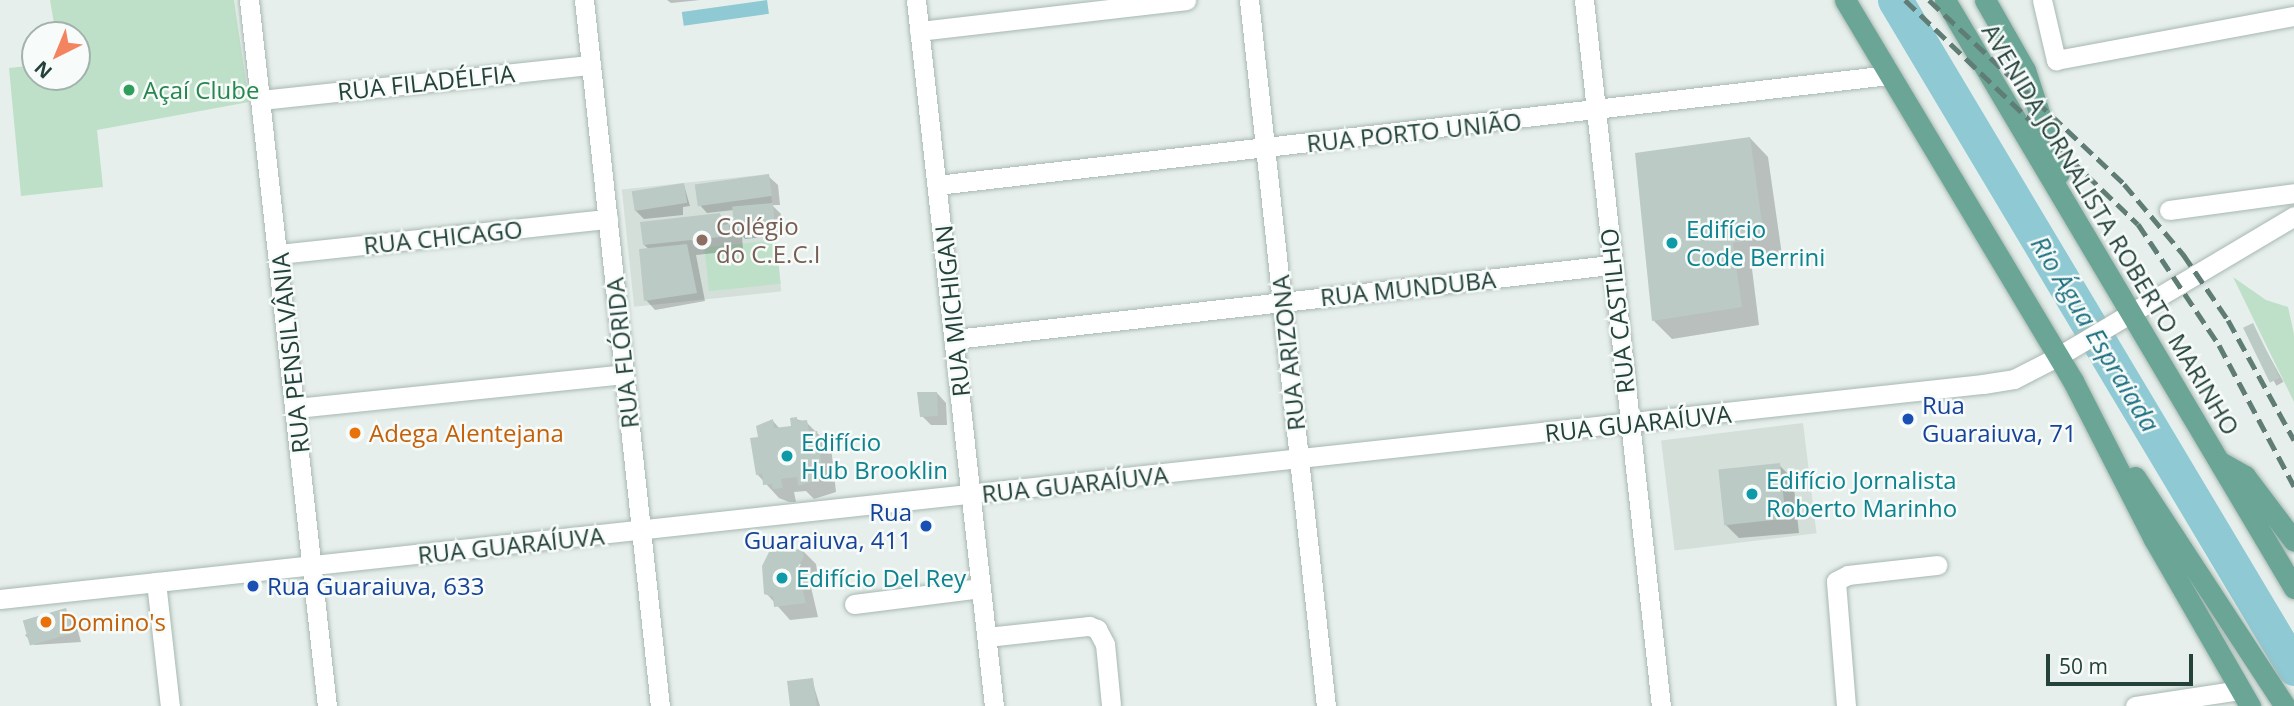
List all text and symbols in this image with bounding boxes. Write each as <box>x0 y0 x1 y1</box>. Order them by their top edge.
street label: AVENIDA JORNALISTA ROBERTO MARINHO <box>1976 18 2246 440</box>
north arrow <box>21 21 91 91</box>
text: N <box>29 55 58 85</box>
street label: RUA FILADÉLFIA <box>336 58 516 106</box>
place label: Açaí Clube <box>143 76 259 104</box>
marker: Açaí Clube <box>121 82 137 98</box>
street label: RUA PORTO UNIÃO <box>1305 106 1523 158</box>
place label: Colégio do C.E.C.I <box>716 212 821 268</box>
street label: RUA CHICAGO <box>362 214 524 260</box>
place label: Edifício Code Berrini <box>1686 215 1825 271</box>
street label: RUA MICHIGAN <box>929 224 975 398</box>
street label: RUA CASTILHO <box>1594 227 1640 395</box>
water label: Rio Água Espraiada <box>2024 230 2166 438</box>
marker: Colégio do C.E.C.I <box>694 232 710 248</box>
marker: Edifício Code Berrini <box>1664 235 1680 251</box>
street label: RUA PENSILVÂNIA <box>265 251 315 455</box>
street label: RUA MUNDUBA <box>1319 264 1497 312</box>
street label: RUA ARIZONA <box>1266 274 1310 432</box>
street label: RUA FLÓRIDA <box>600 276 644 430</box>
place label: Rua Guaraiuva, 71 <box>1922 391 2077 447</box>
street label: RUA GUARAÍUVA <box>1543 399 1733 447</box>
marker: Rua Guaraiuva, 71 <box>1900 411 1916 427</box>
place label: Adega Alentejana <box>369 419 564 447</box>
marker: Adega Alentejana <box>347 425 363 441</box>
place label: Edifício Hub Brooklin <box>801 428 948 484</box>
marker: Edifício Hub Brooklin <box>779 448 795 464</box>
street label: RUA GUARAÍUVA <box>980 460 1170 508</box>
place label: Edifício Jornalista Roberto Marinho <box>1766 466 1957 522</box>
marker: Edifício Jornalista Roberto Marinho <box>1744 486 1760 502</box>
place label: Rua Guaraiuva, 411 <box>744 498 912 554</box>
marker: Rua Guaraiuva, 411 <box>918 518 934 534</box>
street label: RUA GUARAÍUVA <box>416 521 606 569</box>
place label: Edifício Del Rey <box>796 564 966 592</box>
marker: Edifício Del Rey <box>774 570 790 586</box>
place label: Rua Guaraiuva, 633 <box>267 572 484 600</box>
marker: Rua Guaraiuva, 633 <box>245 578 261 594</box>
place label: Domino's <box>60 608 166 636</box>
marker: Domino's <box>38 614 54 630</box>
scale bar <box>2049 640 2196 684</box>
text: 50 m <box>2059 652 2108 680</box>

